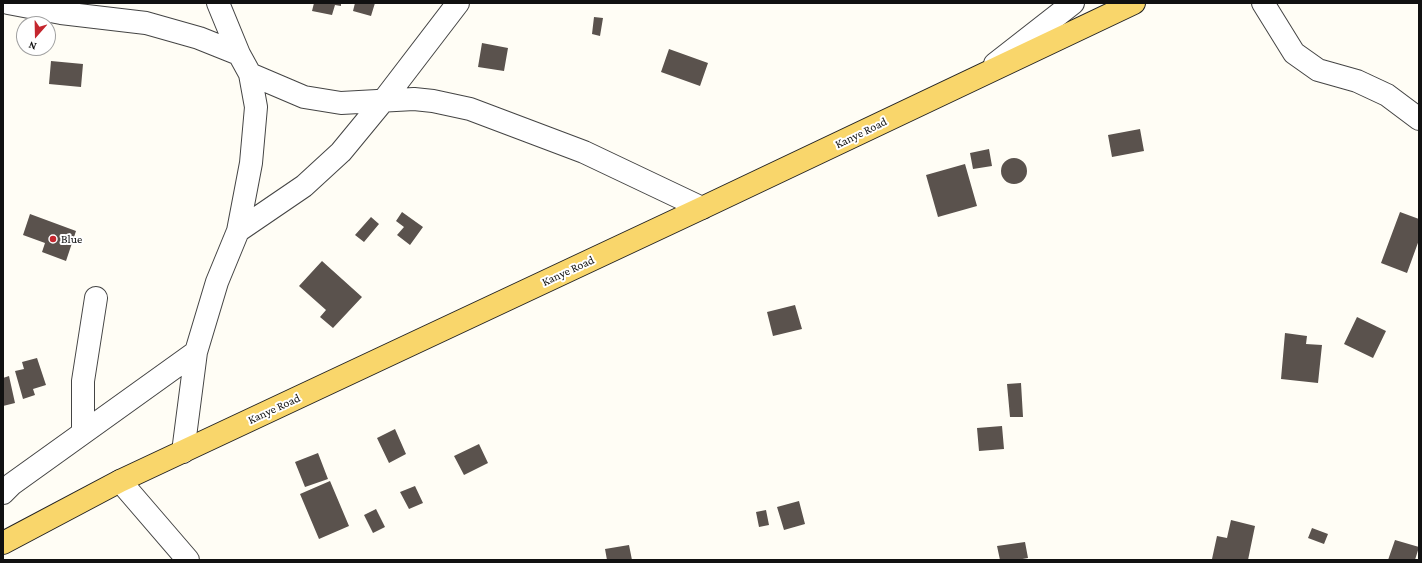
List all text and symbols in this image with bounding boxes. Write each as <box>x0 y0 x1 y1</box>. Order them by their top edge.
north arrow <box>16 16 56 56</box>
text: N <box>27 39 38 53</box>
street label: Kanye Road <box>833 114 889 152</box>
place label: Blue <box>61 232 82 246</box>
marker: Blue <box>48 234 58 244</box>
street label: Kanye Road <box>540 253 596 289</box>
street label: Kanye Road <box>246 391 302 427</box>

